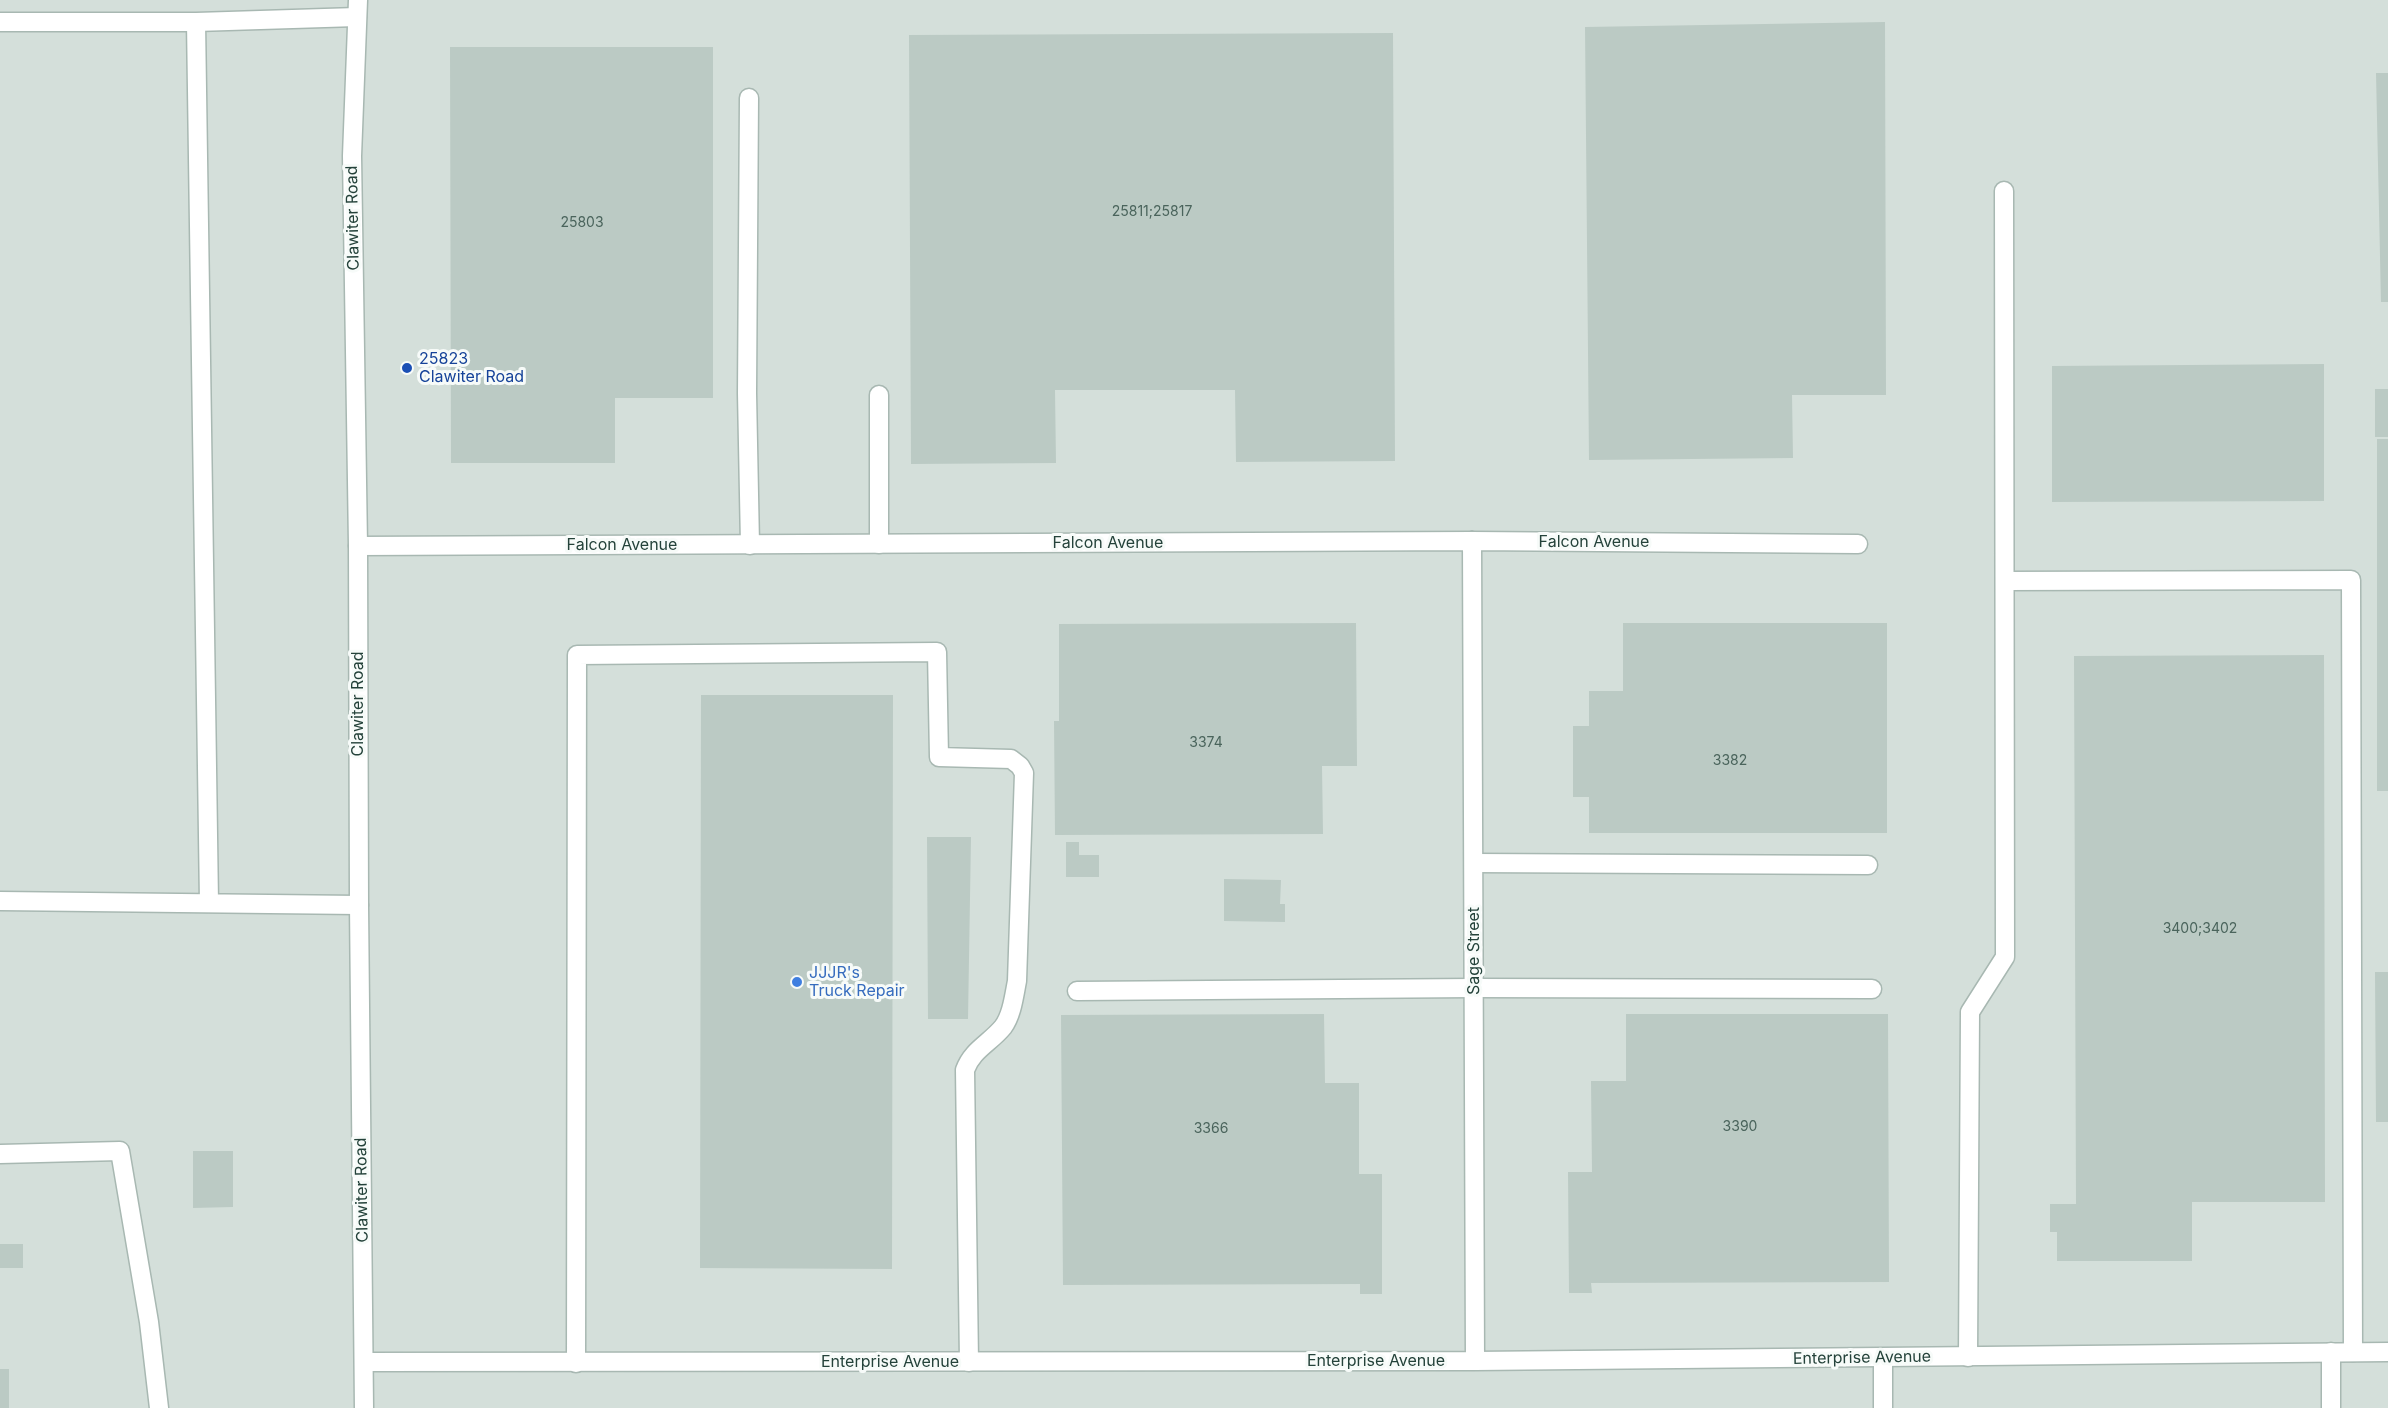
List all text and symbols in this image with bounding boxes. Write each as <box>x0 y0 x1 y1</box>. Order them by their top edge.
street label: Clawiter Road <box>342 165 364 271</box>
house number: 25811;25817 <box>1112 204 1192 220</box>
house number: 25803 <box>560 215 604 231</box>
place label: 25823 Clawiter Road <box>419 349 524 387</box>
marker: 25823 Clawiter Road <box>400 361 414 375</box>
street label: Falcon Avenue <box>1539 532 1649 552</box>
street label: Falcon Avenue <box>1053 533 1163 553</box>
street label: Falcon Avenue <box>567 535 677 555</box>
street label: Clawiter Road <box>348 651 368 757</box>
house number: 3374 <box>1189 735 1223 751</box>
house number: 3382 <box>1713 753 1747 769</box>
street label: Sage Street <box>1464 907 1484 995</box>
house number: 3400;3402 <box>2163 921 2237 937</box>
place label: JJJR's Truck Repair <box>809 963 905 1001</box>
marker: JJJR's Truck Repair <box>790 975 804 989</box>
house number: 3390 <box>1723 1119 1757 1135</box>
house number: 3366 <box>1194 1121 1228 1137</box>
street label: Clawiter Road <box>351 1137 373 1243</box>
street label: Enterprise Avenue <box>1793 1347 1931 1369</box>
street label: Enterprise Avenue <box>1307 1351 1445 1371</box>
street label: Enterprise Avenue <box>821 1352 959 1372</box>

